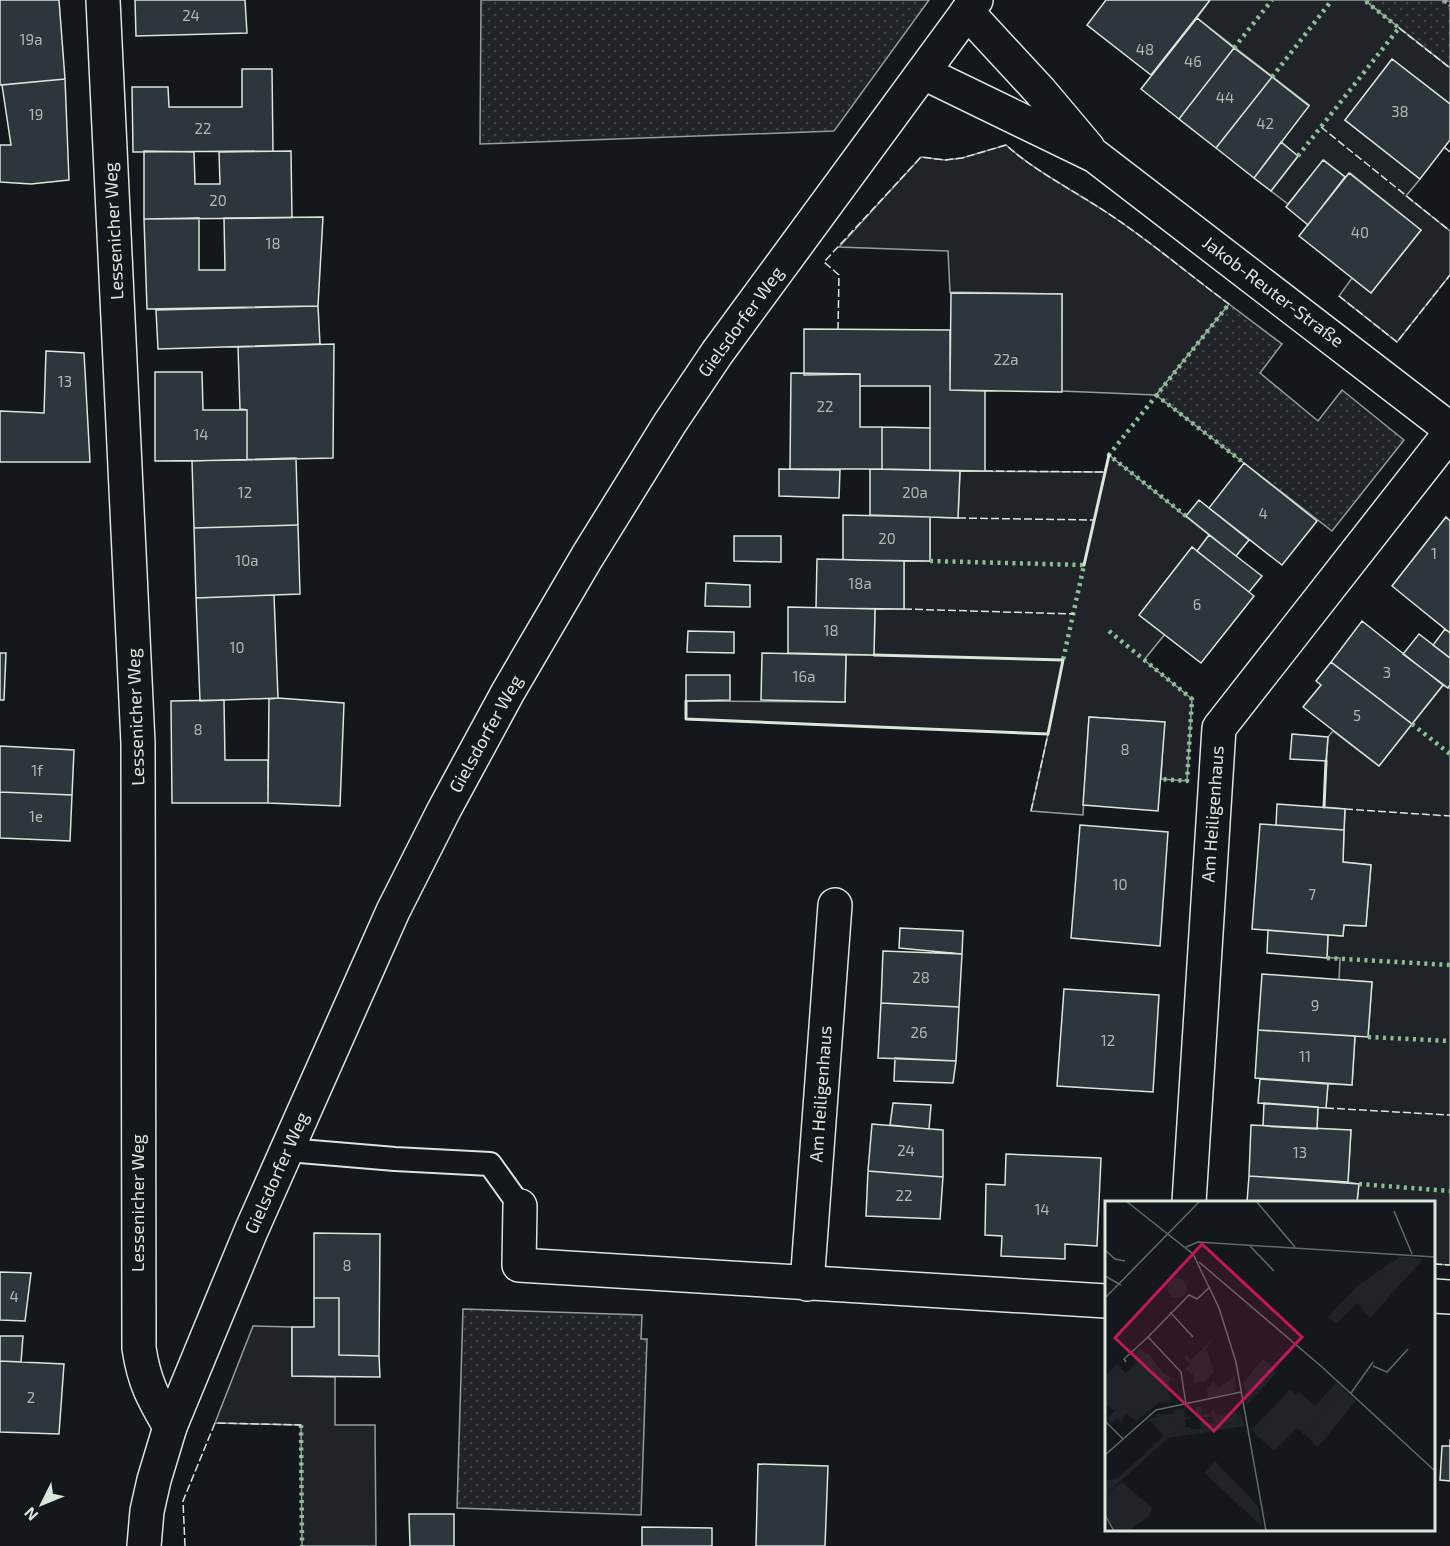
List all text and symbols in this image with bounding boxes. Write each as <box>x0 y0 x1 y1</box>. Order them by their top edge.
house number: 24 <box>182 6 200 24</box>
house number: 19a <box>20 30 42 48</box>
house number: 48 <box>1136 40 1154 58</box>
house number: 46 <box>1184 52 1202 70</box>
house number: 44 <box>1216 88 1234 106</box>
house number: 38 <box>1391 102 1409 120</box>
house number: 19 <box>29 105 43 123</box>
house number: 42 <box>1256 114 1274 132</box>
house number: 22 <box>195 119 211 137</box>
street label: Lessenicher Weg <box>98 162 128 300</box>
house number: 20 <box>209 191 227 209</box>
house number: 40 <box>1351 223 1369 241</box>
street label: Jakob-Reuter-Straße <box>1199 231 1348 351</box>
house number: 18 <box>265 234 281 252</box>
street label: Gielsdorfer Weg <box>693 262 788 381</box>
house number: 22a <box>993 350 1019 368</box>
house number: 13 <box>58 372 72 390</box>
house number: 22 <box>817 397 833 415</box>
house number: 14 <box>193 425 209 443</box>
house number: 12 <box>238 483 252 501</box>
house number: 20a <box>902 483 928 501</box>
house number: 4 <box>1258 504 1268 522</box>
house number: 20 <box>878 529 896 547</box>
house number: 1 <box>1431 544 1437 562</box>
house number: 10a <box>235 551 259 569</box>
house number: 18a <box>848 574 872 592</box>
house number: 6 <box>1193 595 1201 613</box>
house number: 18 <box>823 621 839 639</box>
house number: 10 <box>229 638 245 656</box>
street label: Lessenicher Weg <box>122 648 148 786</box>
house number: 3 <box>1383 663 1391 681</box>
house number: 16a <box>793 667 815 685</box>
street label: Gielsdorfer Weg <box>444 671 527 796</box>
house number: 5 <box>1353 706 1361 724</box>
house number: 8 <box>193 720 203 738</box>
house number: 8 <box>1120 740 1130 758</box>
street label: Am Heiligenhaus <box>1196 745 1228 883</box>
house number: 1f <box>31 761 43 779</box>
house number: 1e <box>29 807 43 825</box>
house number: 10 <box>1112 875 1128 893</box>
house number: 7 <box>1308 885 1316 903</box>
house number: 28 <box>912 968 930 986</box>
house number: 9 <box>1311 996 1319 1014</box>
house number: 26 <box>910 1023 928 1041</box>
street label: Am Heiligenhaus <box>804 1025 836 1163</box>
house number: 12 <box>1101 1031 1115 1049</box>
house number: 11 <box>1299 1047 1311 1065</box>
street label: Gielsdorfer Weg <box>239 1108 313 1237</box>
street label: Lessenicher Weg <box>126 1134 148 1272</box>
house number: 24 <box>897 1141 915 1159</box>
house number: 13 <box>1293 1143 1307 1161</box>
house number: 22 <box>896 1186 912 1204</box>
house number: 14 <box>1034 1200 1050 1218</box>
inset map <box>1105 1201 1435 1531</box>
house number: 8 <box>342 1256 352 1274</box>
house number: 4 <box>9 1287 19 1305</box>
house number: 2 <box>27 1388 35 1406</box>
north arrow <box>12 1474 72 1534</box>
text: N <box>20 1504 42 1525</box>

